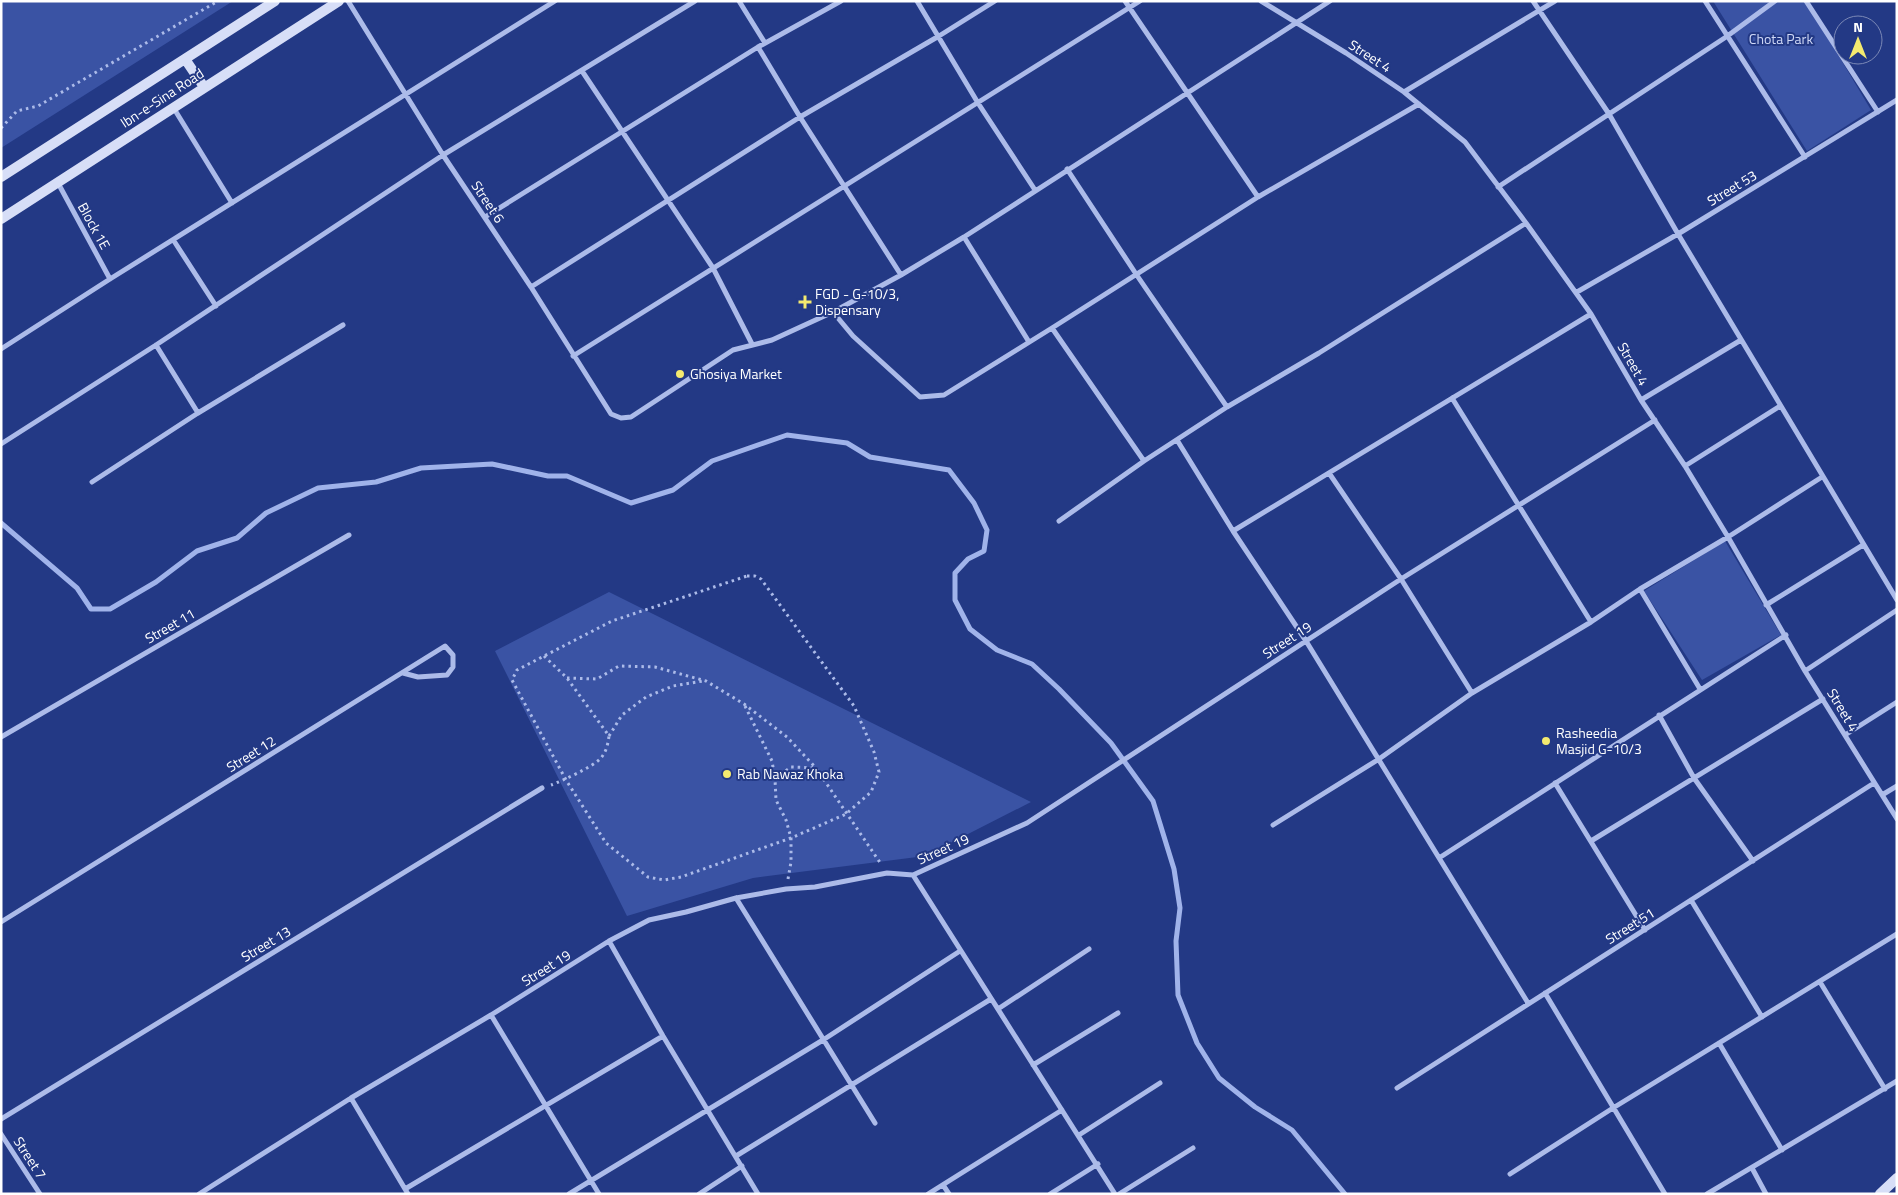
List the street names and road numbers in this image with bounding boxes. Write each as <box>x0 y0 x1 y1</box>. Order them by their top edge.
street label: Street 4 <box>1345 34 1396 77</box>
street label: Ibn-e-Sina Road <box>116 63 208 132</box>
street label: Street 53 <box>1703 164 1761 211</box>
street label: Street 6 <box>467 176 510 227</box>
street label: Block 1E <box>73 198 116 253</box>
street label: Street 4 <box>1613 338 1654 389</box>
street label: Street 11 <box>141 603 199 648</box>
street label: Street 19 <box>1258 616 1316 663</box>
street label: Street 4 <box>1822 684 1865 735</box>
street label: Street 12 <box>222 730 280 777</box>
street label: Street 19 <box>913 828 972 869</box>
street label: Street 51 <box>1601 902 1659 949</box>
street label: Street 13 <box>237 920 295 967</box>
street label: Street 19 <box>517 944 575 991</box>
street label: Street 7 <box>9 1132 52 1183</box>

